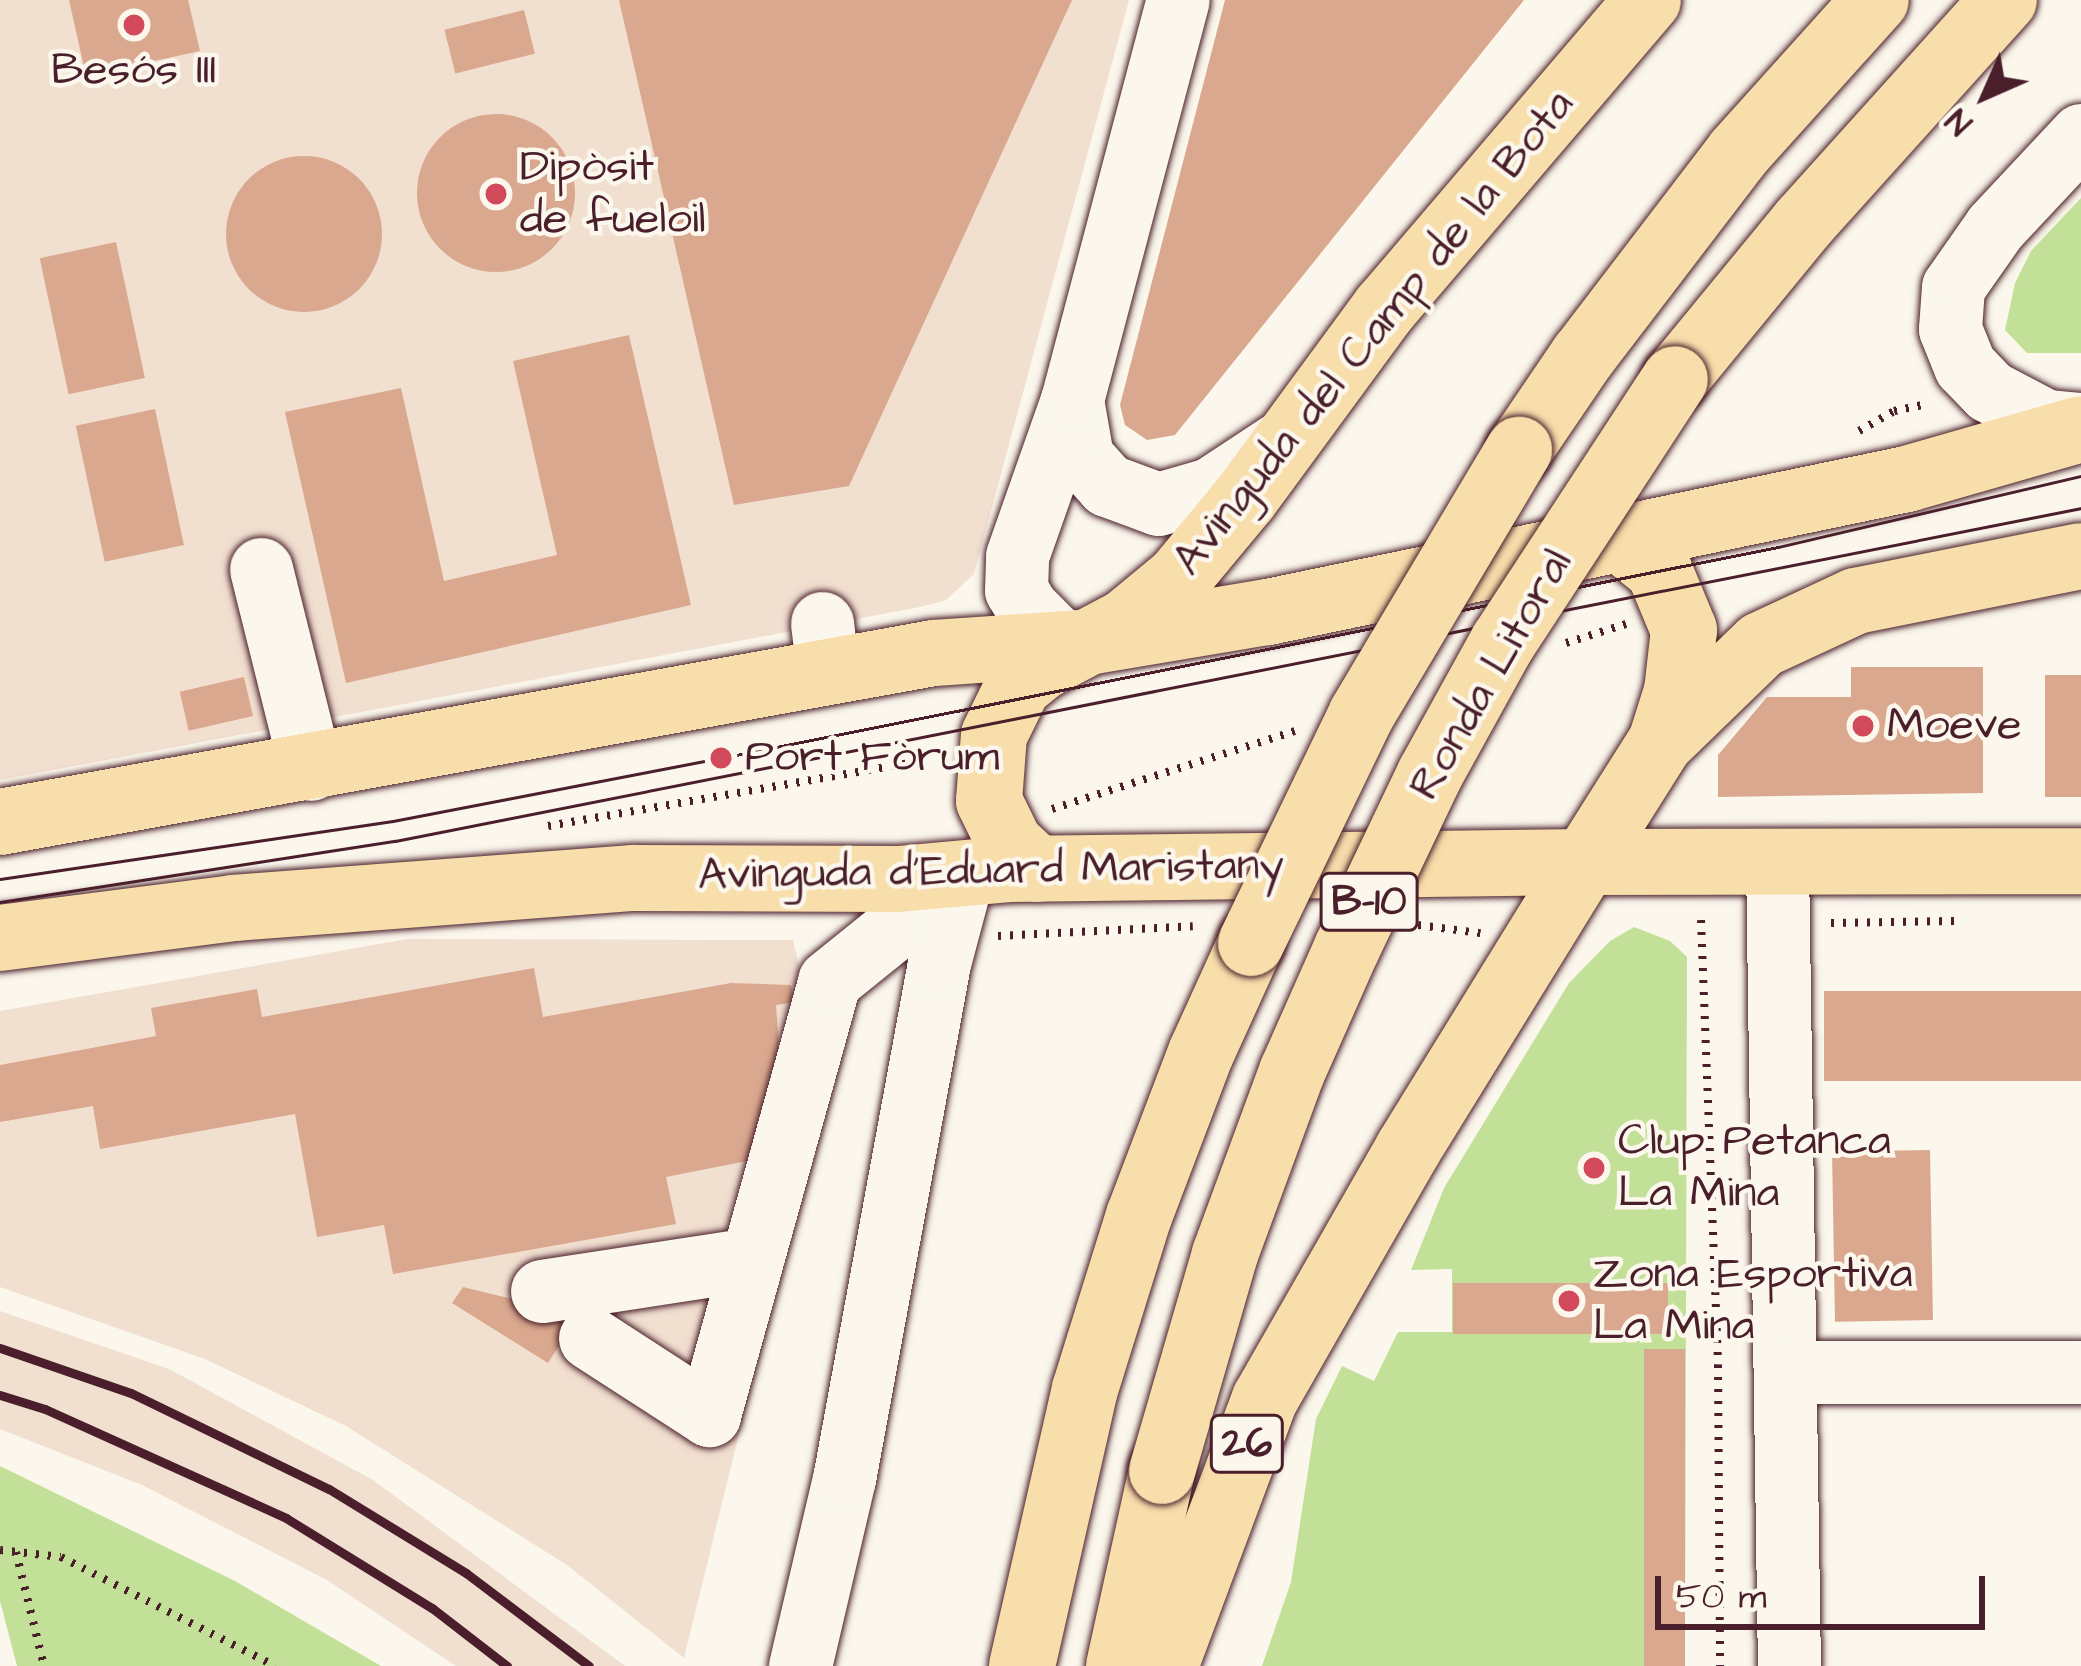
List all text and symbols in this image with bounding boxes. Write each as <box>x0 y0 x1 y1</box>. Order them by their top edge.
marker: Besós III <box>121 12 147 38</box>
north arrow <box>1925 36 2045 156</box>
place label: Besós III <box>51 44 217 98</box>
street label: Avinguda del Camp de la Bota <box>1161 79 1587 587</box>
text: N <box>1936 98 1983 145</box>
place label: Dipòsit de fueloil <box>520 141 706 247</box>
marker: Dipòsit de fueloil <box>483 181 509 207</box>
street label: Ronda Litoral <box>1399 540 1585 810</box>
place label: Moeve <box>1887 699 2022 753</box>
marker: Moeve <box>1850 713 1876 739</box>
place label: Port Fòrum <box>745 731 999 785</box>
marker: Port Fòrum <box>708 745 734 771</box>
street label: Avinguda d'Eduard Maristany <box>698 839 1284 903</box>
road number: B-10 <box>1318 866 1420 938</box>
place label: Clup Petanca La Mina <box>1618 1115 1891 1221</box>
marker: Clup Petanca La Mina <box>1581 1155 1607 1181</box>
place label: Zona Esportiva La Mina <box>1593 1248 1913 1354</box>
marker: Zona Esportiva La Mina <box>1556 1288 1582 1314</box>
road number: 26 <box>1208 1408 1286 1480</box>
scale bar <box>1661 1552 1991 1626</box>
text: 50 m <box>1676 1571 1767 1622</box>

